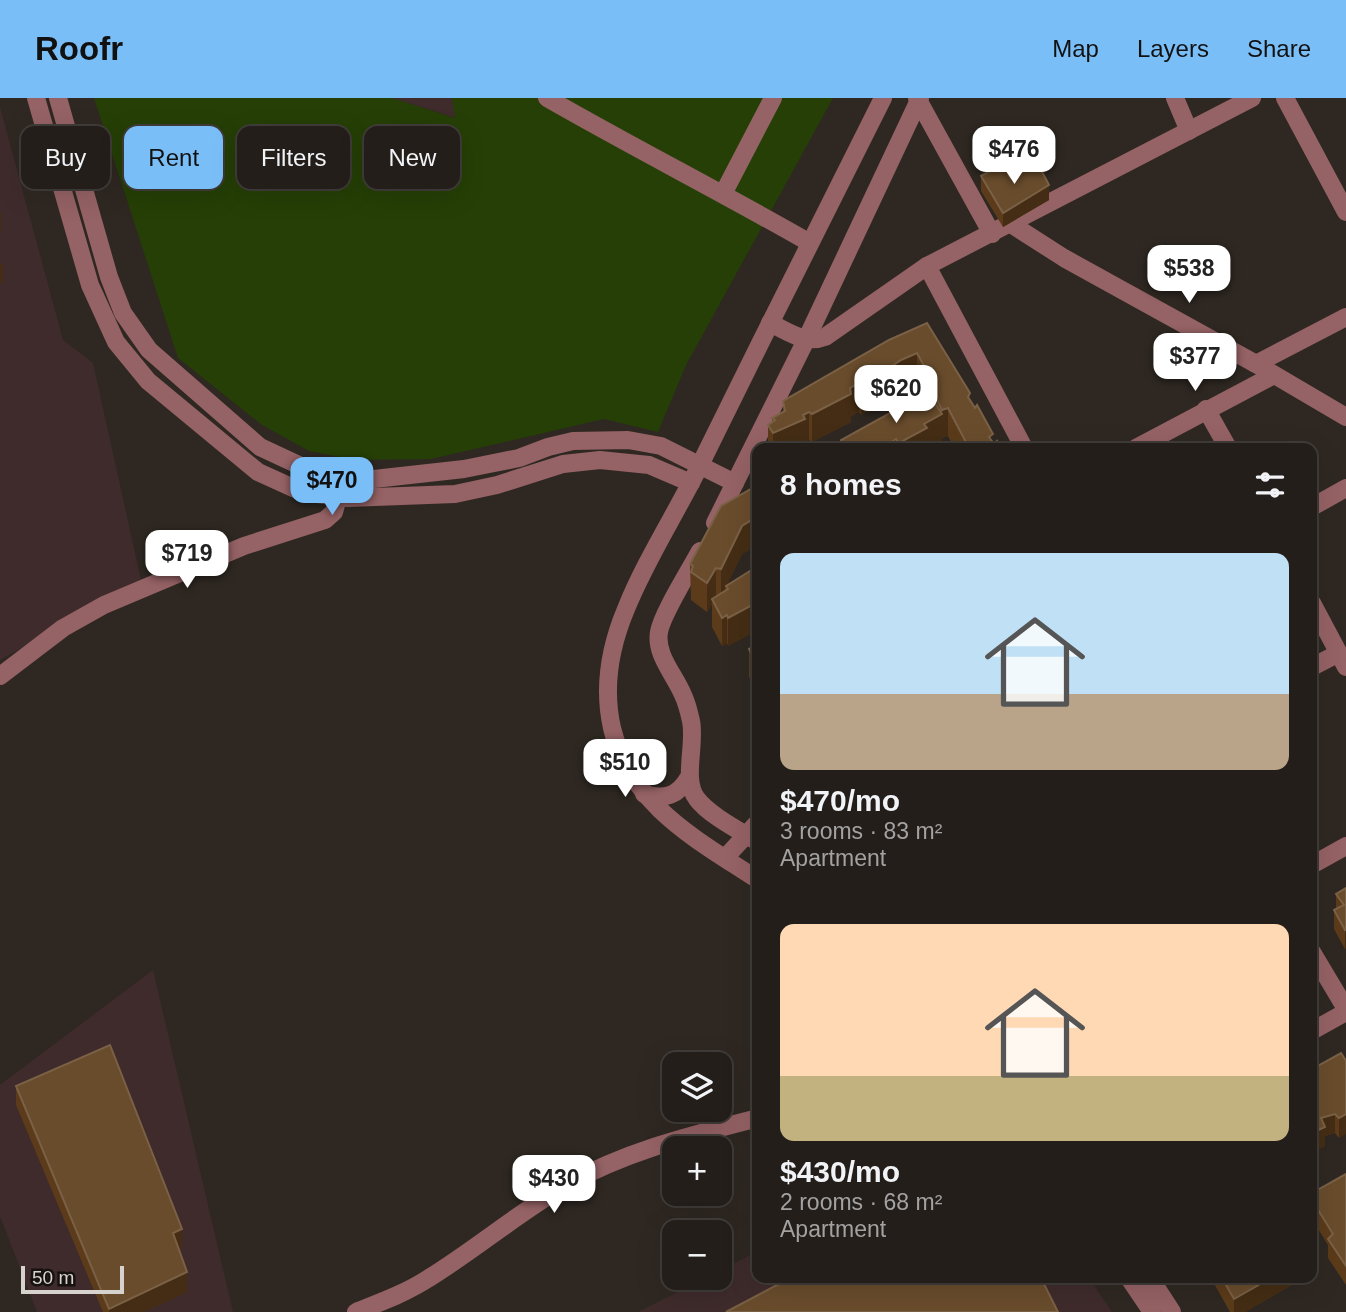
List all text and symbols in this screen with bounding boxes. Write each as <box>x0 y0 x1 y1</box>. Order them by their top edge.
text: Roofr <box>35 30 123 67</box>
text: Map <box>1052 35 1099 62</box>
text: Layers <box>1137 35 1209 62</box>
text: Share <box>1247 35 1311 62</box>
chip: Buy <box>21 126 110 189</box>
chip: Rent <box>124 126 223 189</box>
chip: Filters <box>237 126 350 189</box>
chip: New <box>364 126 460 189</box>
pin: $476 <box>973 126 1055 186</box>
text: $476 <box>988 136 1040 162</box>
pin: $538 <box>1148 246 1230 305</box>
text: $538 <box>1163 255 1215 281</box>
pin: $377 <box>1154 334 1236 393</box>
text: $377 <box>1169 343 1221 369</box>
pin: $620 <box>855 366 937 425</box>
text: $620 <box>870 375 922 401</box>
pin: $470 <box>291 458 373 517</box>
icon: filters <box>1251 466 1289 504</box>
text: $470 <box>306 467 358 493</box>
text: 8 homes <box>780 468 902 501</box>
pin: $719 <box>146 531 228 590</box>
text: $719 <box>161 540 213 566</box>
icon: home <box>972 599 1098 725</box>
pin: $510 <box>584 740 666 799</box>
text: $510 <box>599 749 651 775</box>
text: $470/mo <box>780 784 900 817</box>
text: 3 rooms · 83 m² <box>780 818 942 844</box>
text: Apartment <box>780 845 886 871</box>
icon: home <box>972 970 1098 1096</box>
map controls <box>662 1052 732 1290</box>
button: layers <box>662 1052 732 1122</box>
button: + <box>662 1136 732 1206</box>
text: $430/mo <box>780 1155 900 1188</box>
pin: $430 <box>513 1156 595 1215</box>
text: $430 <box>528 1165 580 1191</box>
text: 2 rooms · 68 m² <box>780 1189 942 1215</box>
text: Apartment <box>780 1216 886 1242</box>
button: − <box>662 1220 732 1290</box>
scale bar <box>21 1263 124 1295</box>
text: 50 m <box>32 1267 74 1288</box>

